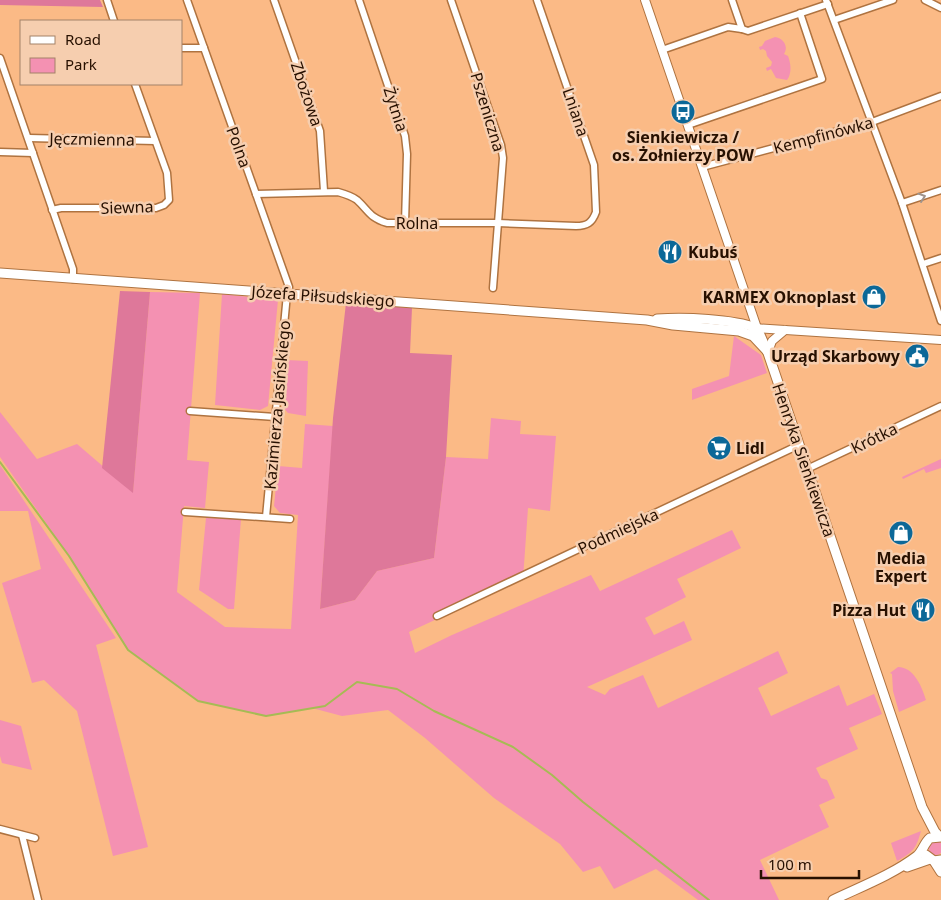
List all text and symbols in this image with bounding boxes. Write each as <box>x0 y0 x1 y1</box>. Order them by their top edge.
legend <box>20 20 182 85</box>
text: Road <box>65 29 101 49</box>
text: Park <box>65 54 97 74</box>
street label: Zbożowa <box>286 59 328 129</box>
street label: Pszeniczna <box>465 70 511 154</box>
street label: Żytnia <box>378 84 414 134</box>
street label: Lniana <box>557 85 595 139</box>
bus stop icon: Sienkiewicza / os. Żołnierzy POW <box>670 99 696 125</box>
street label: Kempfinówka <box>771 111 875 159</box>
street label: Polna <box>221 123 257 171</box>
place label: Sienkiewicza / os. Żołnierzy POW <box>612 126 754 166</box>
street label: Jęczmienna <box>47 127 135 151</box>
one-way arrow <box>917 192 925 202</box>
street label: Siewna <box>100 195 154 219</box>
street label: Rolna <box>396 212 438 234</box>
restaurant icon: Kubuś <box>657 239 683 265</box>
place label: Kubuś <box>688 241 738 263</box>
street label: Józefa Piłsudskiego <box>249 280 395 312</box>
shop icon: KARMEX Oknoplast <box>861 284 887 310</box>
place label: KARMEX Oknoplast <box>702 286 856 308</box>
street label: Kazimierza Jasińskiego <box>259 319 295 491</box>
public building icon: Urząd Skarbowy <box>904 343 930 369</box>
place label: Urząd Skarbowy <box>771 345 901 367</box>
street label: Henryka Sienkiewicza <box>767 380 841 540</box>
street label: Krótka <box>847 417 901 459</box>
supermarket icon: Lidl <box>706 435 732 461</box>
place label: Lidl <box>736 437 765 459</box>
street label: Podmiejska <box>574 503 662 559</box>
shop icon: Media Expert <box>888 520 914 546</box>
place label: Media Expert <box>875 547 927 587</box>
restaurant icon: Pizza Hut <box>910 597 936 623</box>
place label: Pizza Hut <box>832 599 906 621</box>
scale bar <box>761 848 858 880</box>
text: 100 m <box>768 854 812 874</box>

